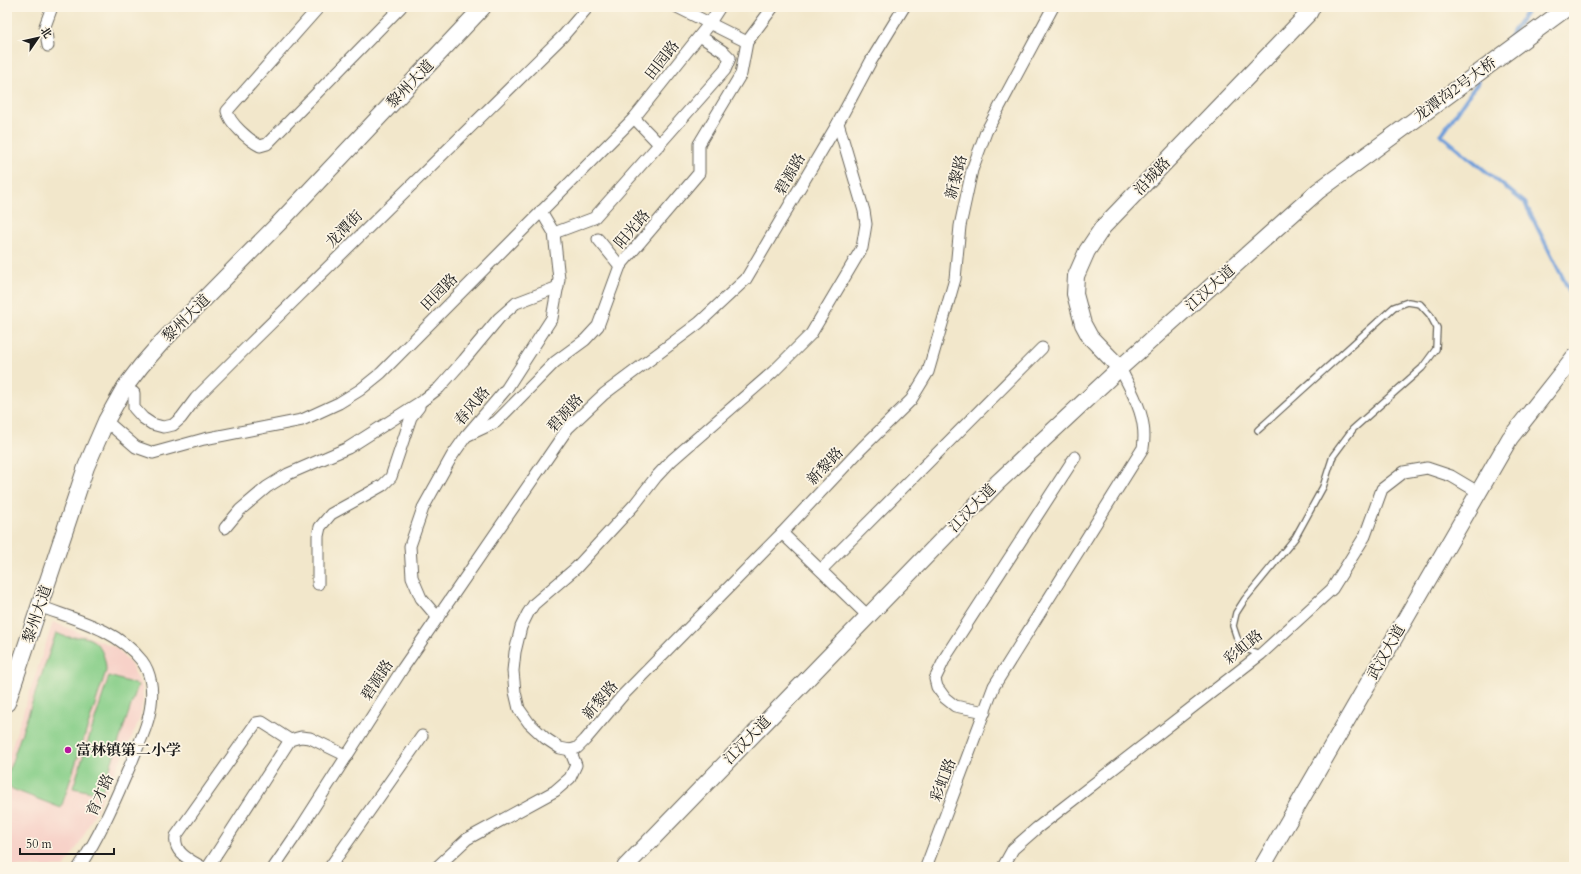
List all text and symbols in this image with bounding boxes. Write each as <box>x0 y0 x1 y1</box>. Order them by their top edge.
north arrow <box>18 18 58 58</box>
text: 北 <box>37 24 55 41</box>
street label: 田园路 <box>640 36 684 84</box>
street label: 龙潭沟2号大桥 <box>1410 52 1500 126</box>
street label: 黎州大道 <box>382 55 438 113</box>
street label: 碧源路 <box>770 150 810 198</box>
street label: 新黎路 <box>941 153 971 201</box>
street label: 沿城路 <box>1129 153 1175 199</box>
street label: 阳光路 <box>610 205 654 253</box>
street label: 龙潭街 <box>321 206 367 252</box>
street label: 江汉大道 <box>1181 260 1239 316</box>
street label: 田园路 <box>416 269 462 315</box>
street label: 黎州大道 <box>158 290 214 346</box>
street label: 春风路 <box>450 382 494 430</box>
street label: 碧源路 <box>543 390 587 436</box>
street label: 新黎路 <box>802 443 848 489</box>
street label: 江汉大道 <box>944 479 1000 537</box>
street label: 黎州大道 <box>18 582 56 646</box>
street label: 武汉大道 <box>1362 621 1410 683</box>
street label: 彩虹路 <box>1219 625 1267 669</box>
street label: 碧源路 <box>356 656 398 704</box>
street label: 新黎路 <box>578 676 622 724</box>
street label: 江汉大道 <box>719 711 775 769</box>
place label: 富林镇第二小学 <box>76 740 181 760</box>
marker: 富林镇第二小学 <box>63 745 73 755</box>
street label: 彩虹路 <box>926 755 960 805</box>
street label: 育才路 <box>82 770 118 820</box>
scale bar <box>20 830 114 856</box>
text: 50 m <box>26 836 53 852</box>

